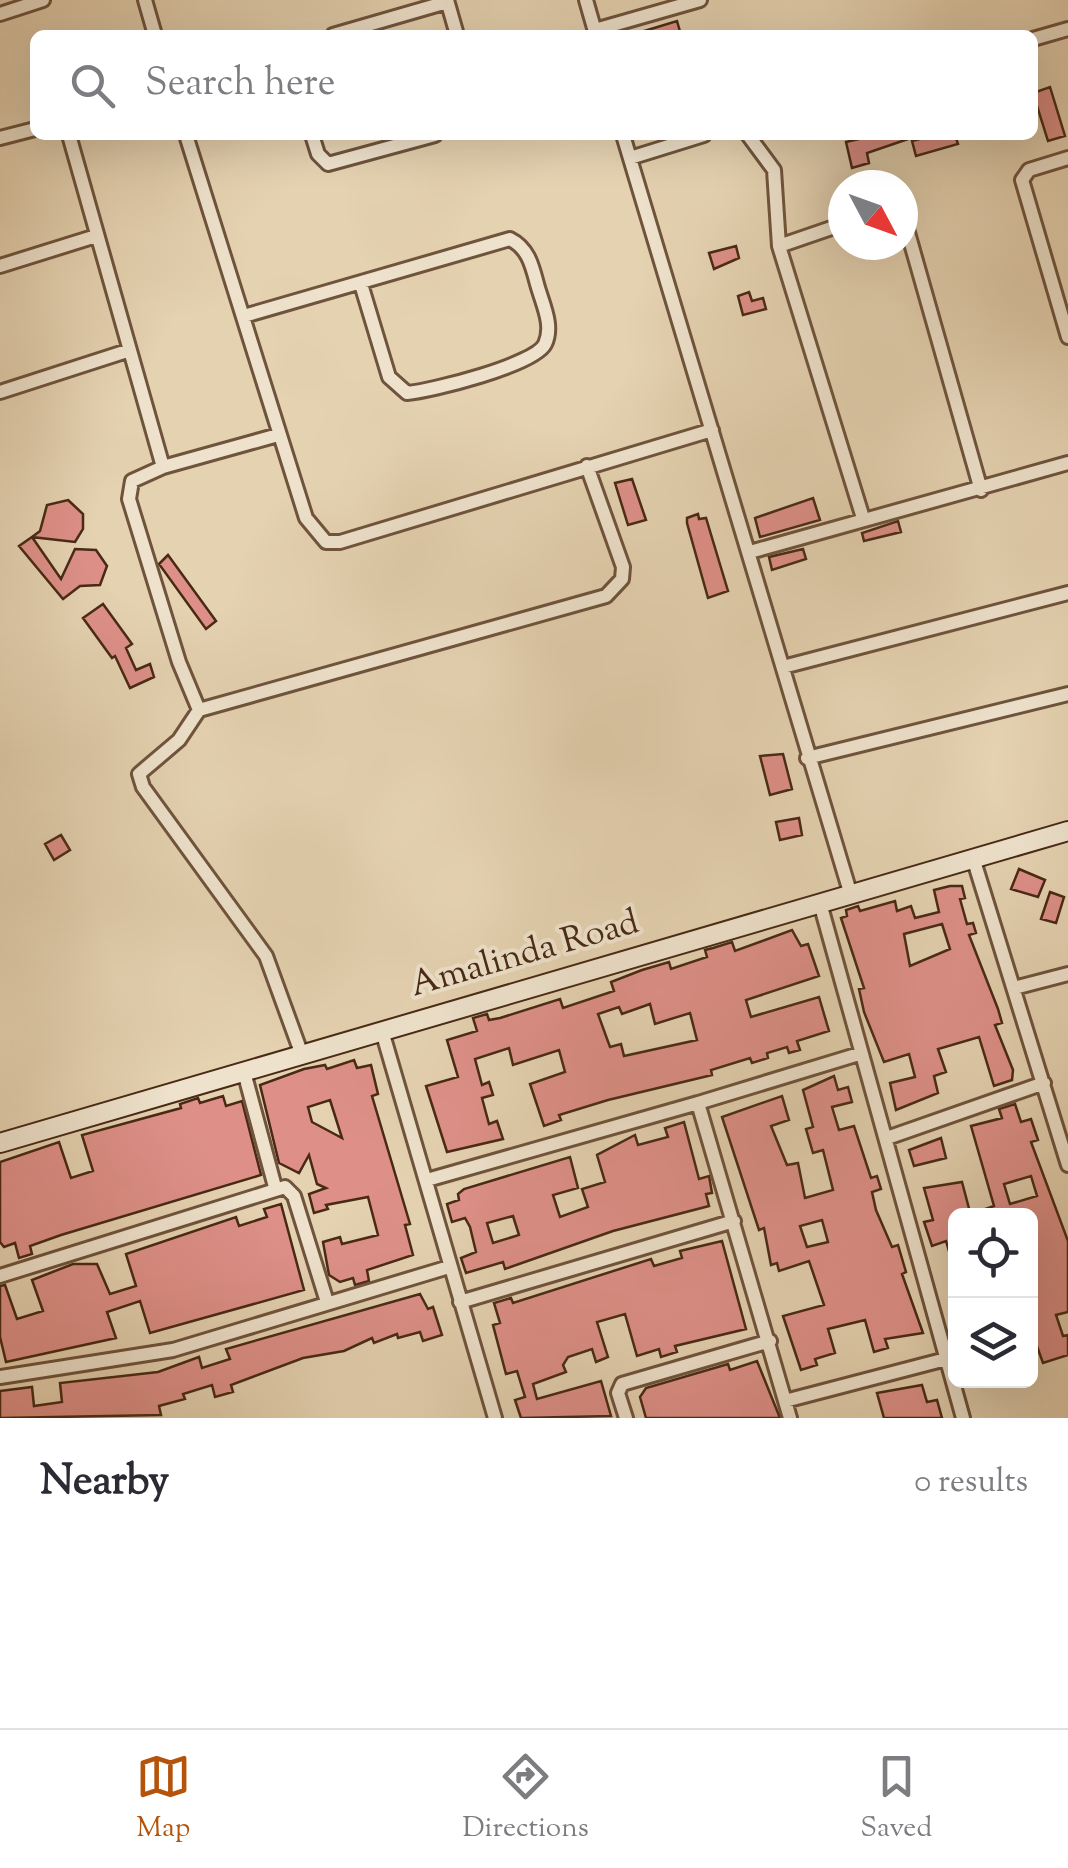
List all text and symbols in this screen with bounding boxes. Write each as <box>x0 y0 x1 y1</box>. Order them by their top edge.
search box <box>30 30 1038 140</box>
icon: search <box>65 58 120 113</box>
text: Search here <box>145 58 336 112</box>
north arrow <box>828 170 918 260</box>
street label: Amalinda Road <box>405 898 645 1012</box>
map controls <box>948 1208 1038 1388</box>
button: locate <box>948 1208 1038 1298</box>
button: layers <box>948 1298 1038 1388</box>
text: Nearby <box>40 1453 169 1513</box>
text: 0 results <box>914 1460 1028 1506</box>
tab: Map <box>136 1749 191 1849</box>
tab: Directions <box>462 1749 589 1849</box>
tab: Saved <box>860 1749 932 1849</box>

